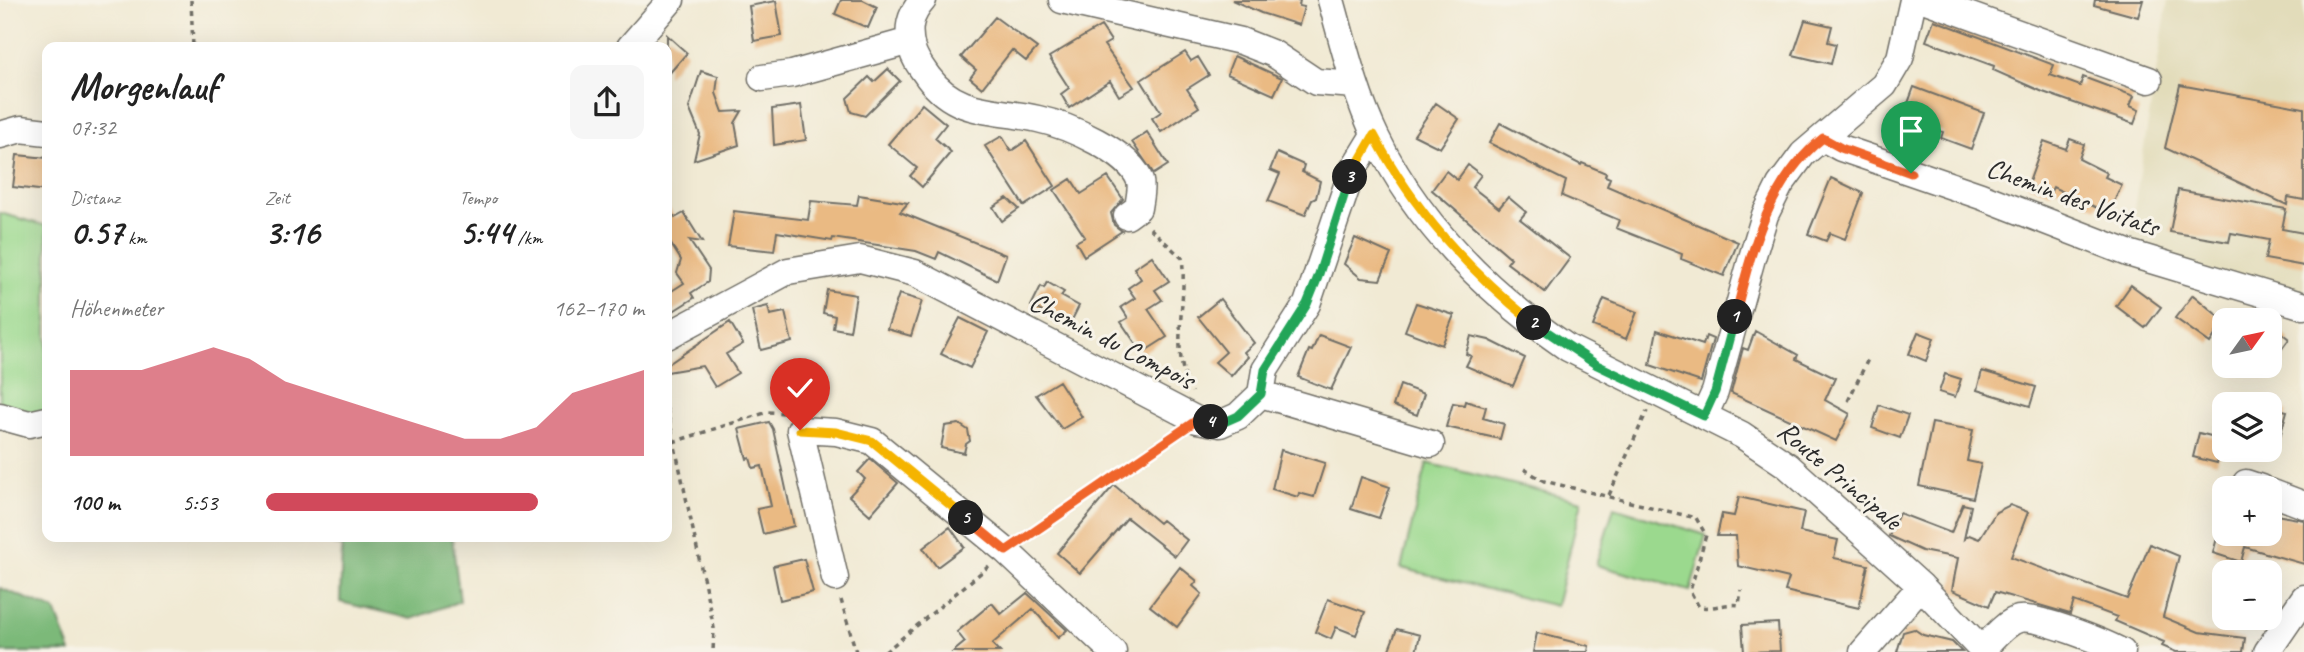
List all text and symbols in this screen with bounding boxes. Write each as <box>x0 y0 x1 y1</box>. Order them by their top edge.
text: Morgenlauf <box>70 63 217 110</box>
button: share <box>570 65 644 139</box>
pin <box>1881 101 1941 173</box>
icon: arrive <box>1892 112 1930 150</box>
text: 07:32 <box>70 113 116 142</box>
street label: Chemin des Voitats <box>1982 150 2166 245</box>
pin: 3 <box>1332 160 1368 194</box>
text: 3 <box>1345 164 1354 188</box>
text: Distanz <box>70 186 120 210</box>
text: Zeit <box>265 186 290 210</box>
text: Tempo <box>459 186 497 210</box>
text: 0.57 <box>70 210 123 255</box>
text: 3:16 <box>265 210 320 255</box>
text: 5:44 <box>459 210 513 255</box>
text: km <box>123 226 147 250</box>
text: /km <box>513 226 542 250</box>
street label: Chemin du Compois <box>1024 283 1203 398</box>
text: Höhenmeter <box>70 294 163 323</box>
text: 162–170 m <box>553 294 644 323</box>
pin: 1 <box>1718 300 1752 334</box>
text: 1 <box>1730 304 1739 328</box>
pin: 2 <box>1516 306 1552 340</box>
north arrow <box>2212 308 2282 378</box>
map controls <box>2212 308 2282 630</box>
text: 2 <box>1529 310 1538 334</box>
pin <box>770 358 830 430</box>
icon: check <box>781 369 819 407</box>
button: layers <box>2212 392 2282 462</box>
pin: 4 <box>1194 404 1228 440</box>
text: 4 <box>1206 409 1215 433</box>
street label: Route Principale <box>1771 413 1911 538</box>
button: + <box>2212 476 2282 546</box>
text: 100 m <box>70 488 120 517</box>
text: 5:53 <box>182 488 218 517</box>
pin: 5 <box>948 500 984 536</box>
text: 5 <box>961 505 970 529</box>
button: − <box>2212 560 2282 630</box>

